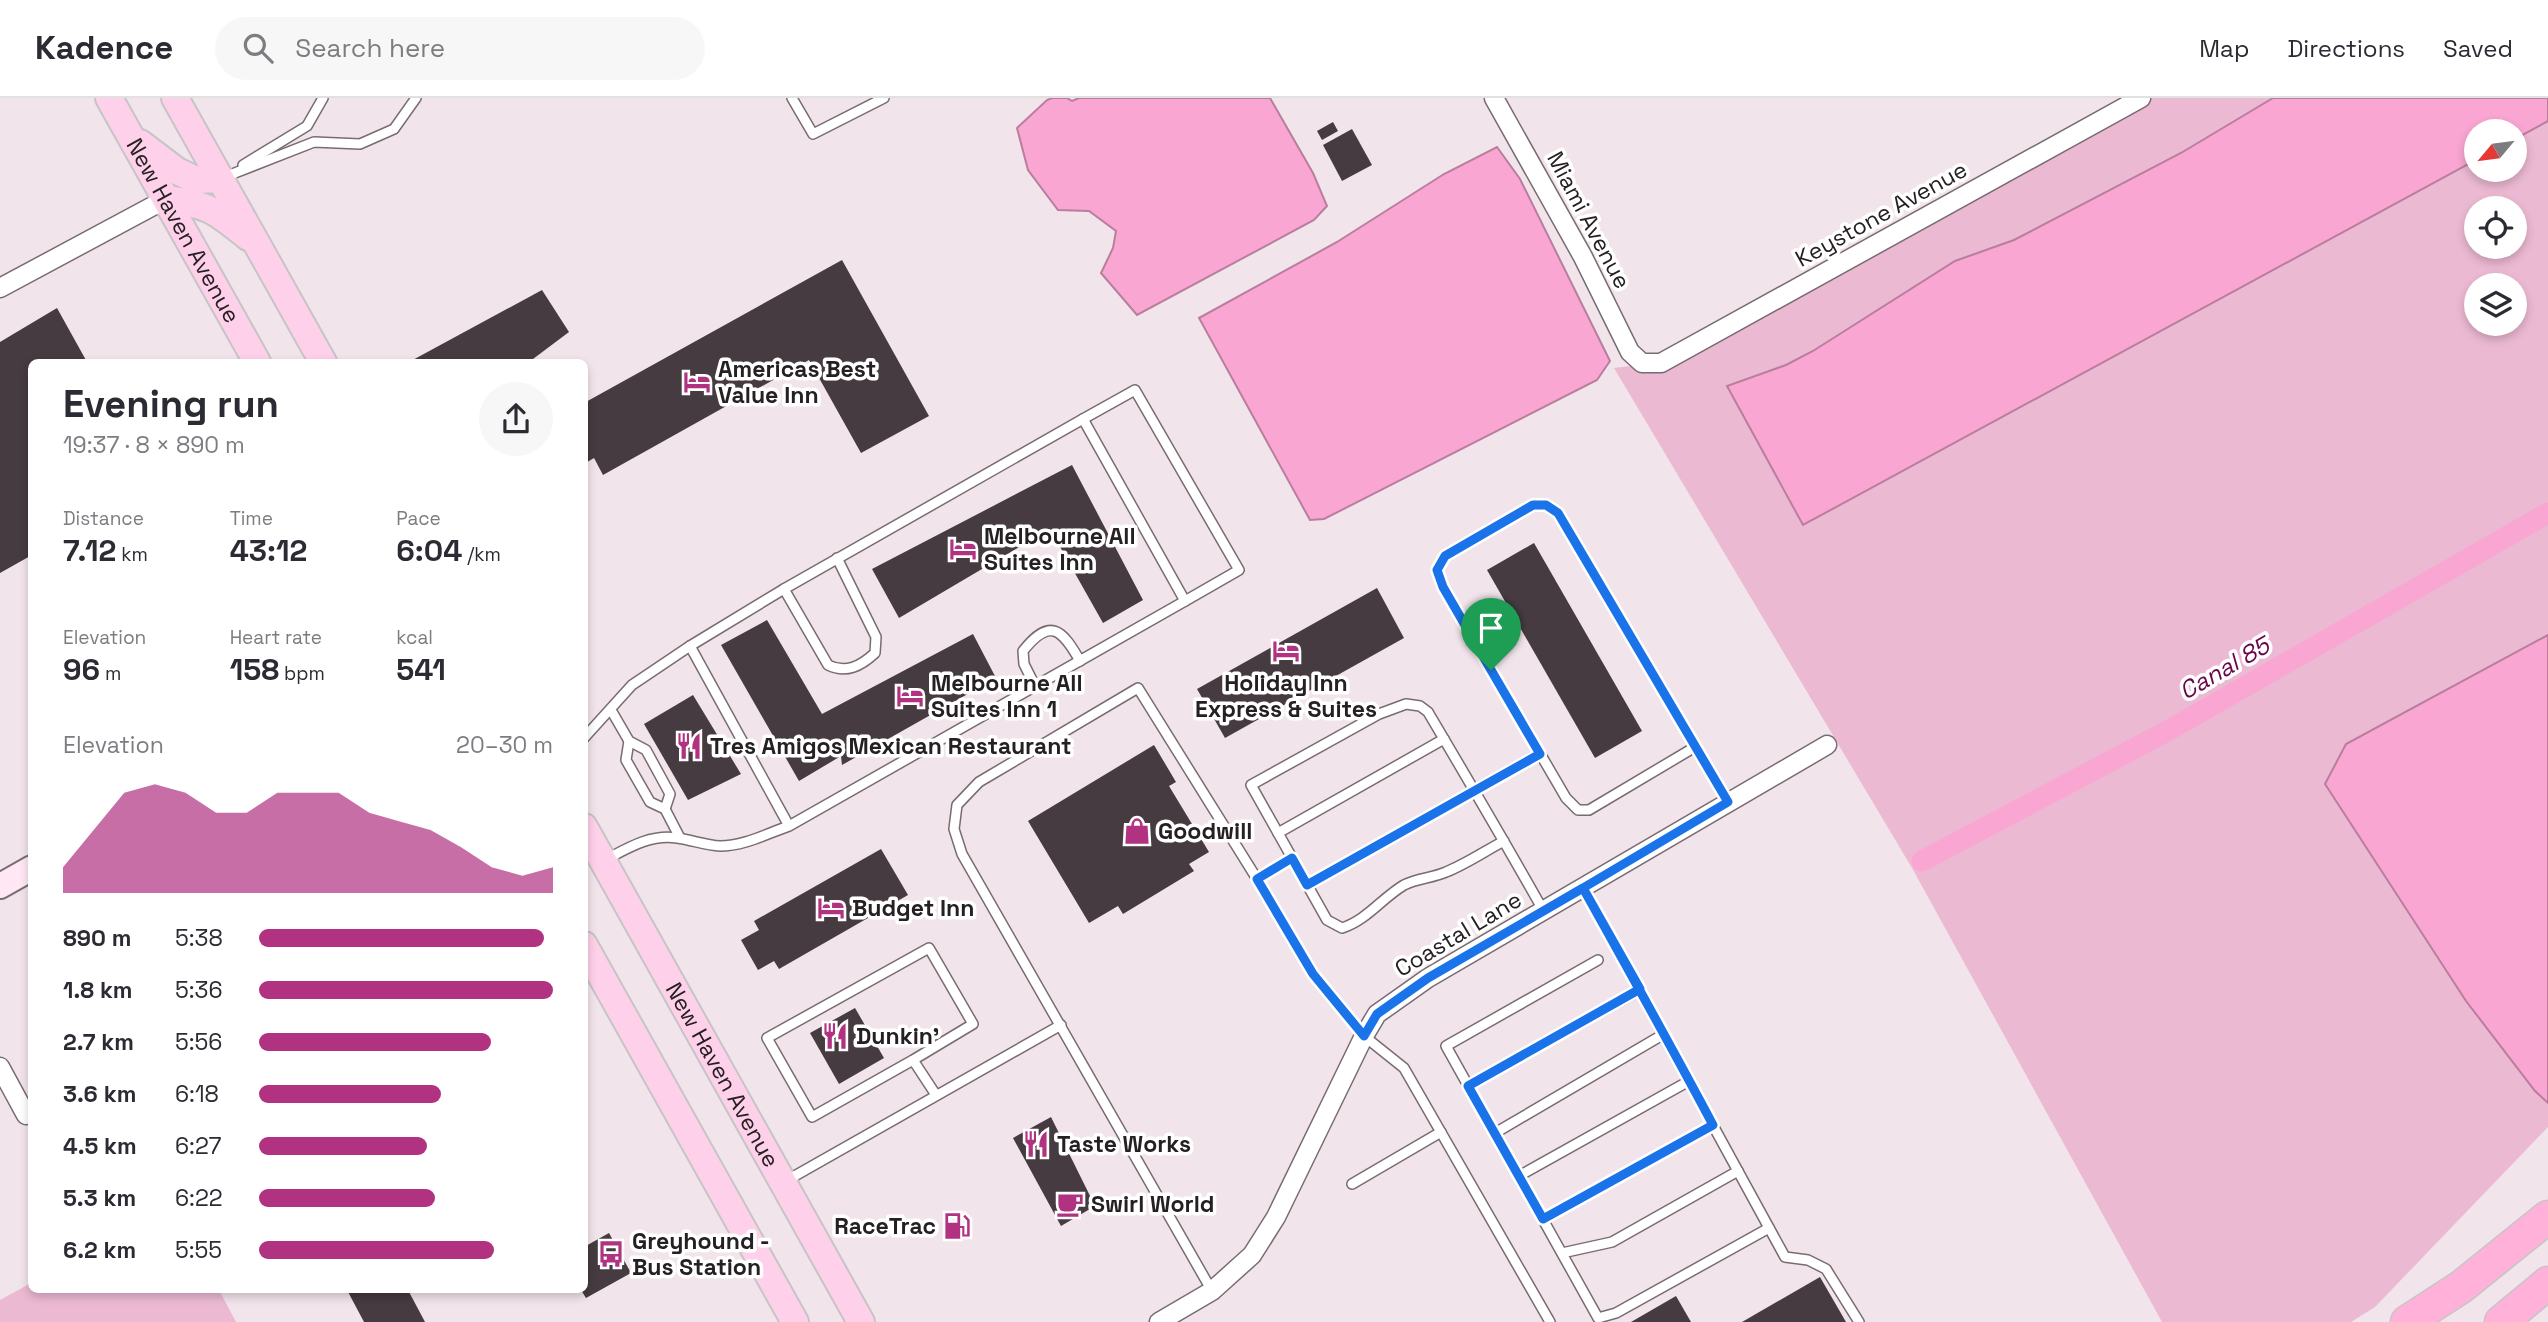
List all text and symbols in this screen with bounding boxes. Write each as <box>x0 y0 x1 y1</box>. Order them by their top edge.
search box <box>215 17 705 80</box>
text: Kadence <box>35 27 173 69</box>
icon: search <box>239 29 277 67</box>
text: Search here <box>295 31 445 65</box>
text: Map <box>2199 33 2249 64</box>
text: Directions <box>2287 33 2405 64</box>
text: Saved <box>2443 33 2513 64</box>
north arrow <box>2464 119 2527 182</box>
map controls <box>2464 119 2527 336</box>
street label: New Haven Avenue <box>120 133 247 328</box>
street label: Miami Avenue <box>1540 146 1638 294</box>
street label: Keystone Avenue <box>1790 154 1972 274</box>
button: locate <box>2464 196 2527 259</box>
button: layers <box>2464 273 2527 336</box>
place label: Americas Best Value Inn <box>718 354 876 410</box>
hotel icon: Americas Best Value Inn <box>682 367 712 397</box>
text: Evening run <box>63 380 279 428</box>
button: share <box>479 382 553 456</box>
text: 19:37 · 8 × 890 m <box>63 430 245 460</box>
text: Distance <box>63 506 144 531</box>
text: Time <box>230 506 273 531</box>
text: Pace <box>396 506 441 531</box>
place label: Melbourne All Suites Inn <box>984 521 1136 577</box>
text: 7.12 <box>63 531 116 570</box>
text: 43:12 <box>230 531 307 570</box>
text: 6:04 <box>396 531 462 570</box>
hotel icon: Melbourne All Suites Inn <box>948 534 978 564</box>
text: km <box>116 542 148 567</box>
text: /km <box>462 542 501 567</box>
pin <box>1461 598 1521 670</box>
icon: arrive <box>1472 609 1510 647</box>
text: Elevation <box>63 625 146 650</box>
text: Heart rate <box>230 625 322 650</box>
text: kcal <box>396 625 433 650</box>
water label: Canal 85 <box>2173 628 2277 706</box>
hotel icon: Holiday Inn Express & Suites <box>1271 636 1301 666</box>
text: 96 <box>63 650 100 689</box>
text: 158 <box>230 650 279 689</box>
text: 541 <box>396 650 446 689</box>
text: m <box>100 661 121 686</box>
text: bpm <box>279 661 325 686</box>
place label: Melbourne All Suites Inn 1 <box>931 668 1083 724</box>
place label: Holiday Inn Express & Suites <box>1195 668 1377 724</box>
hotel icon: Melbourne All Suites Inn 1 <box>895 681 925 711</box>
text: Elevation <box>63 730 164 760</box>
text: 20–30 m <box>456 730 553 760</box>
restaurant icon: Tres Amigos Mexican Restaurant <box>674 731 704 761</box>
place label: Tres Amigos Mexican Restaurant <box>710 731 1072 761</box>
shop icon: Goodwill <box>1122 816 1152 846</box>
place label: Goodwill <box>1158 816 1252 846</box>
street label: Coastal Lane <box>1389 884 1527 984</box>
hotel icon: Budget Inn <box>816 893 846 923</box>
place label: Budget Inn <box>852 893 974 923</box>
text: 890 m <box>63 923 131 953</box>
text: 5:38 <box>175 923 223 953</box>
text: 1.8 km <box>63 975 133 1005</box>
text: 5:36 <box>175 975 223 1005</box>
street label: New Haven Avenue <box>659 977 786 1173</box>
restaurant icon: Dunkin' <box>820 1021 850 1051</box>
place label: Dunkin' <box>856 1021 939 1051</box>
text: 2.7 km <box>63 1027 134 1057</box>
text: 5:56 <box>175 1027 222 1057</box>
text: 3.6 km <box>63 1079 136 1109</box>
text: 6:18 <box>175 1079 219 1109</box>
restaurant icon: Taste Works <box>1021 1129 1051 1159</box>
place label: Taste Works <box>1057 1129 1191 1159</box>
text: 4.5 km <box>63 1131 137 1161</box>
text: 6:27 <box>175 1131 222 1161</box>
text: 5.3 km <box>63 1183 136 1213</box>
text: 6:22 <box>175 1183 223 1213</box>
cafe icon: Swirl World <box>1055 1189 1085 1219</box>
place label: Swirl World <box>1091 1189 1215 1219</box>
place label: RaceTrac <box>834 1211 936 1241</box>
fuel station icon: RaceTrac <box>942 1211 972 1241</box>
place label: Greyhound - Bus Station <box>632 1226 770 1282</box>
text: 6.2 km <box>63 1235 136 1265</box>
text: 5:55 <box>175 1235 222 1265</box>
bus stop icon: Greyhound - Bus Station <box>596 1239 626 1269</box>

